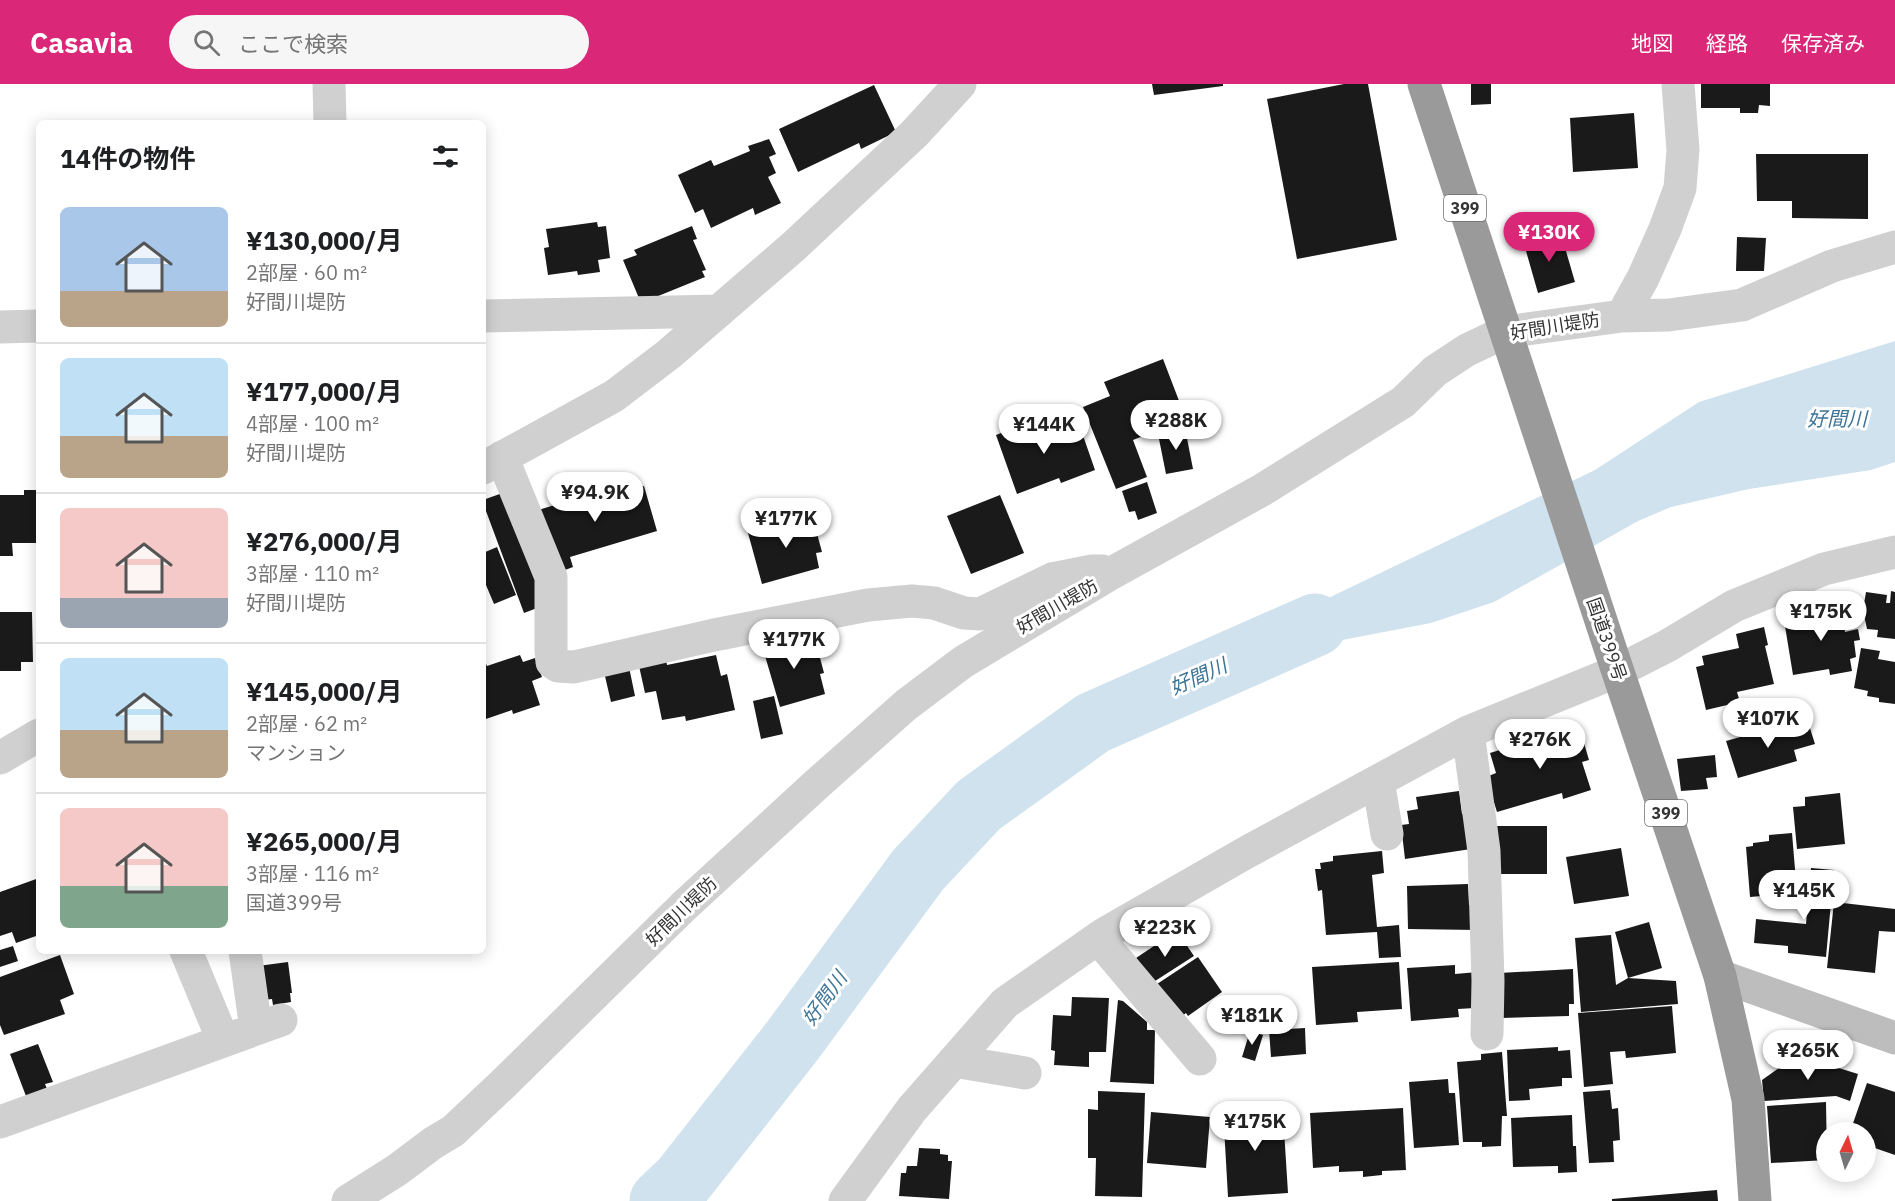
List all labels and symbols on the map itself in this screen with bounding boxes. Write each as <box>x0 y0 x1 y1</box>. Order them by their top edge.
road number: 399 <box>1444 195 1486 221</box>
pin: ¥130K <box>1507 212 1591 263</box>
street label: 好間川堤防 <box>1509 308 1601 344</box>
pin: ¥288K <box>1134 400 1218 451</box>
pin: ¥144K <box>1002 404 1086 455</box>
water label: 好間川 <box>1807 405 1869 432</box>
pin: ¥94.9K <box>546 472 644 523</box>
pin: ¥177K <box>744 498 828 549</box>
street label: 好間川堤防 <box>1012 574 1102 638</box>
pin: ¥175K <box>1779 591 1863 642</box>
street label: 国道399号 <box>1582 594 1632 684</box>
pin: ¥177K <box>752 619 836 670</box>
water label: 好間川 <box>1165 651 1233 701</box>
pin: ¥107K <box>1726 698 1810 749</box>
pin: ¥276K <box>1498 719 1582 770</box>
road number: 399 <box>1645 800 1687 826</box>
pin: ¥145K <box>1762 870 1846 921</box>
street label: 好間川堤防 <box>641 871 721 951</box>
pin: ¥223K <box>1123 907 1207 958</box>
water label: 好間川 <box>795 964 854 1030</box>
pin: ¥181K <box>1210 995 1294 1046</box>
pin: ¥265K <box>1766 1030 1850 1081</box>
pin: ¥175K <box>1213 1101 1297 1152</box>
north arrow <box>1816 1122 1876 1182</box>

